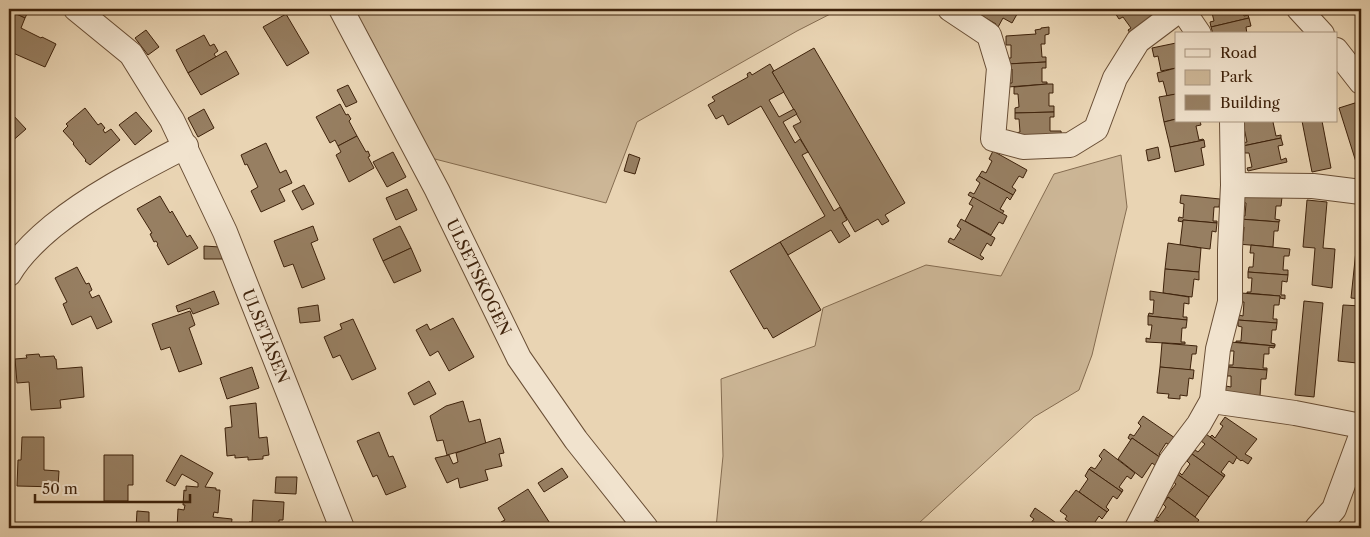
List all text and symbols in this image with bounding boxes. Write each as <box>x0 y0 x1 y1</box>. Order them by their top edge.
legend <box>1175 32 1338 122</box>
text: Road <box>1220 43 1257 62</box>
text: Park <box>1220 67 1254 86</box>
text: Building <box>1220 93 1280 112</box>
street label: ULSETSKOGEN <box>442 216 516 338</box>
street label: ULSETÅSEN <box>238 286 294 386</box>
scale bar <box>35 472 190 504</box>
text: 50 m <box>42 479 78 498</box>

